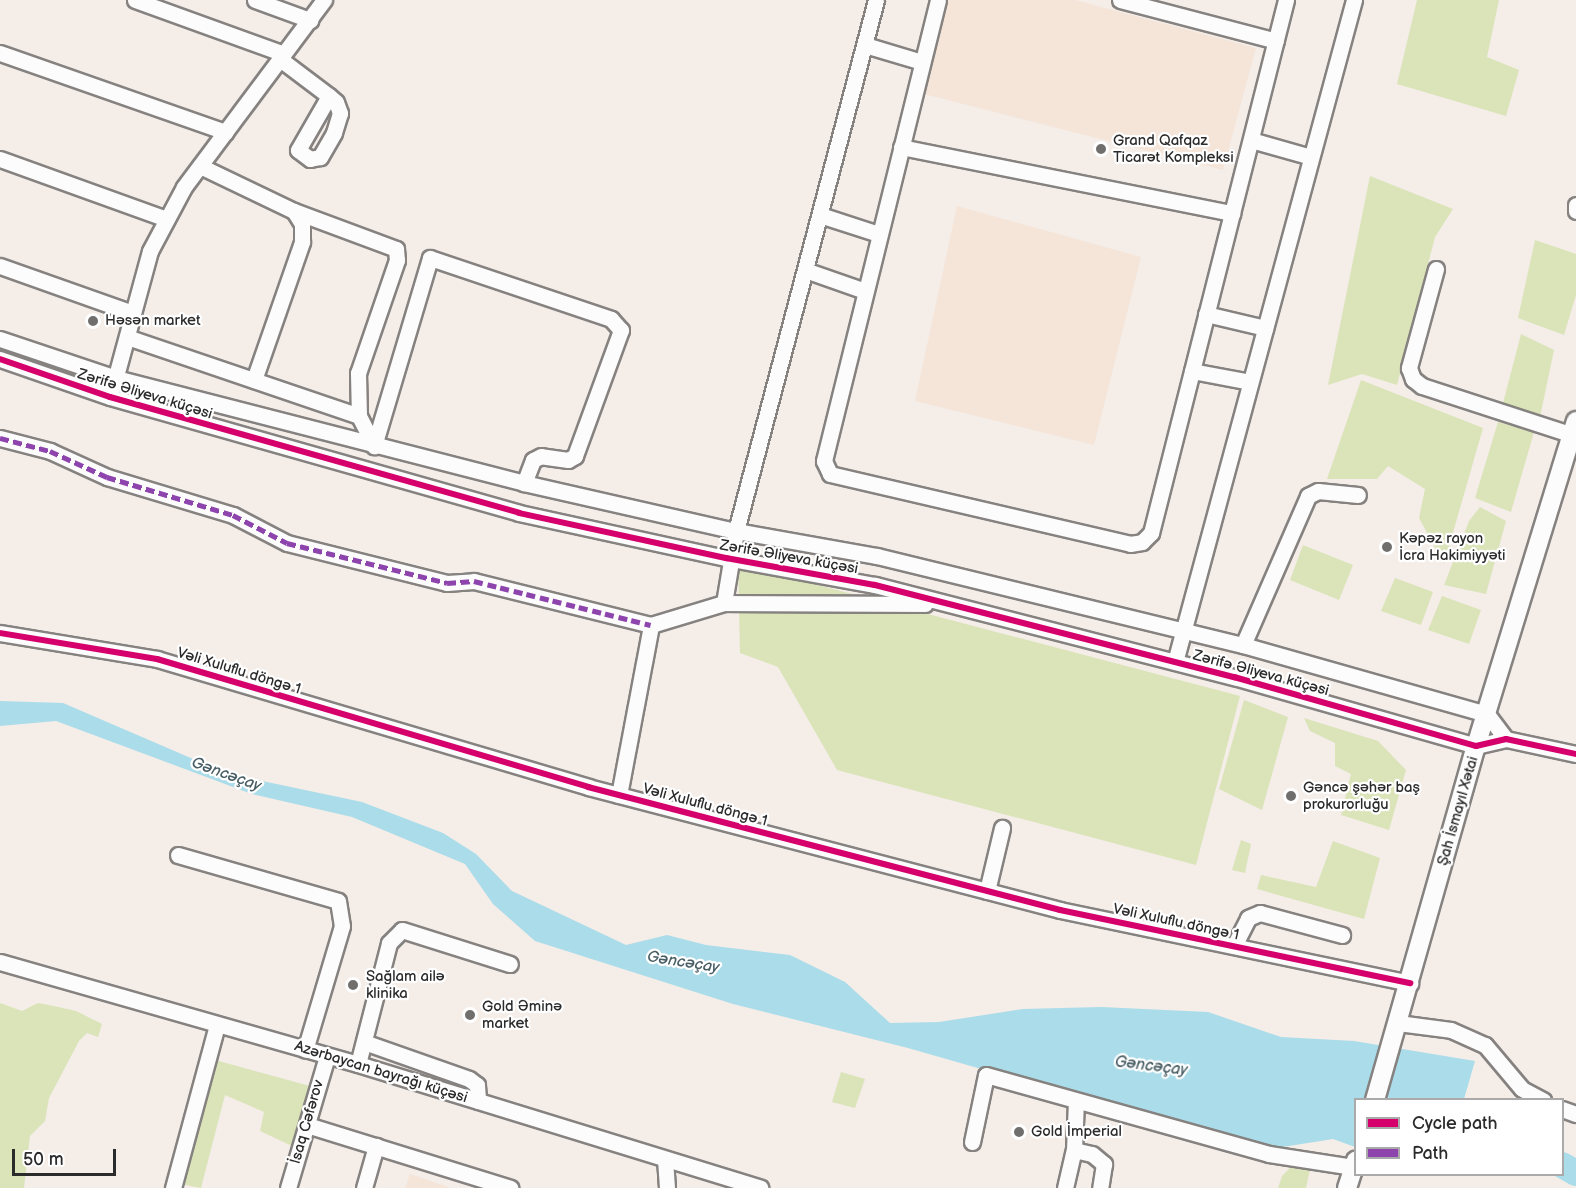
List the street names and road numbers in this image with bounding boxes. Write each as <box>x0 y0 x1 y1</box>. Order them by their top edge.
street label: Zərifə Əliyeva küçəsi <box>75 365 215 423</box>
street label: Zərifə Əliyeva küçəsi <box>718 536 860 578</box>
street label: Vəli Xuluflu döngə 1 <box>175 644 303 698</box>
street label: Zərifə Əliyeva küçəsi <box>1191 646 1331 700</box>
street label: Şah İsmayıl Xətai <box>1434 754 1482 868</box>
street label: Vəli Xuluflu döngə 1 <box>640 780 770 830</box>
street label: Vəli Xuluflu döngə 1 <box>1111 900 1241 944</box>
street label: Azərbaycan bayrağı küçəsi <box>292 1037 470 1107</box>
street label: İsaq Cəfərov <box>286 1078 328 1166</box>

